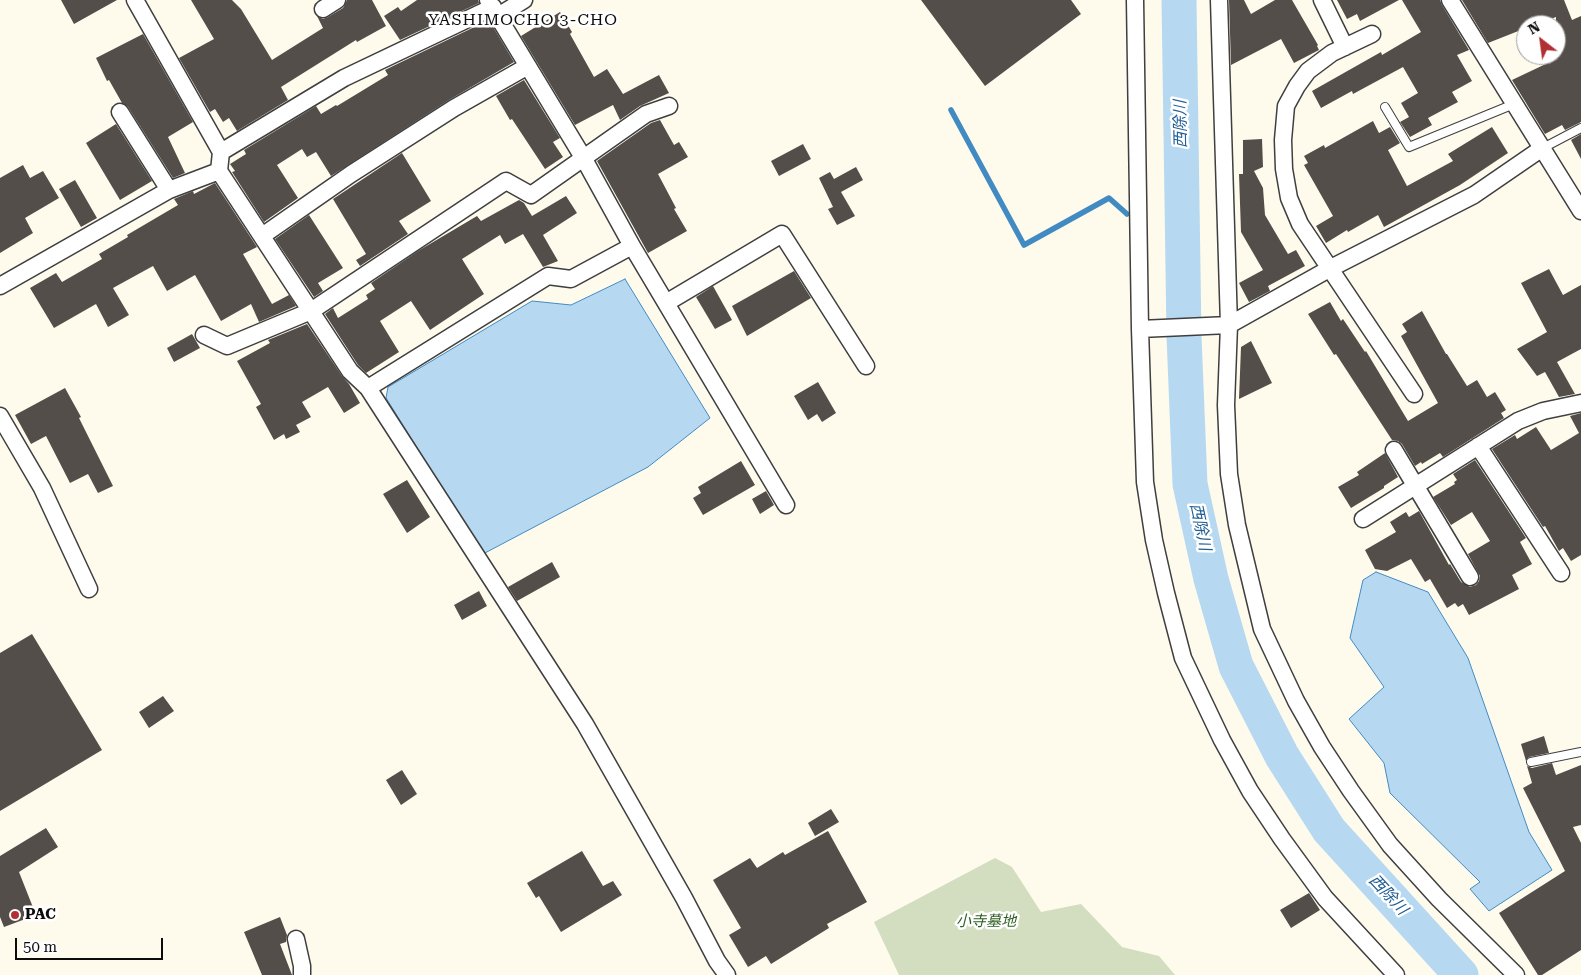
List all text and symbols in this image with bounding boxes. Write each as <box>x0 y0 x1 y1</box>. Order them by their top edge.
district label: YASHIMOCHO 3-CHO <box>426 10 620 30</box>
north arrow <box>1516 15 1566 65</box>
text: N <box>1525 18 1543 37</box>
water label: 西除川 <box>1171 100 1191 148</box>
water label: 西除川 <box>1186 502 1214 552</box>
water label: 西除川 <box>1365 871 1411 919</box>
place label: PAC <box>25 906 56 924</box>
marker: PAC <box>9 909 21 921</box>
park label: 小寺墓地 <box>956 913 1016 931</box>
scale bar <box>18 928 165 960</box>
text: 50 m <box>23 938 57 956</box>

